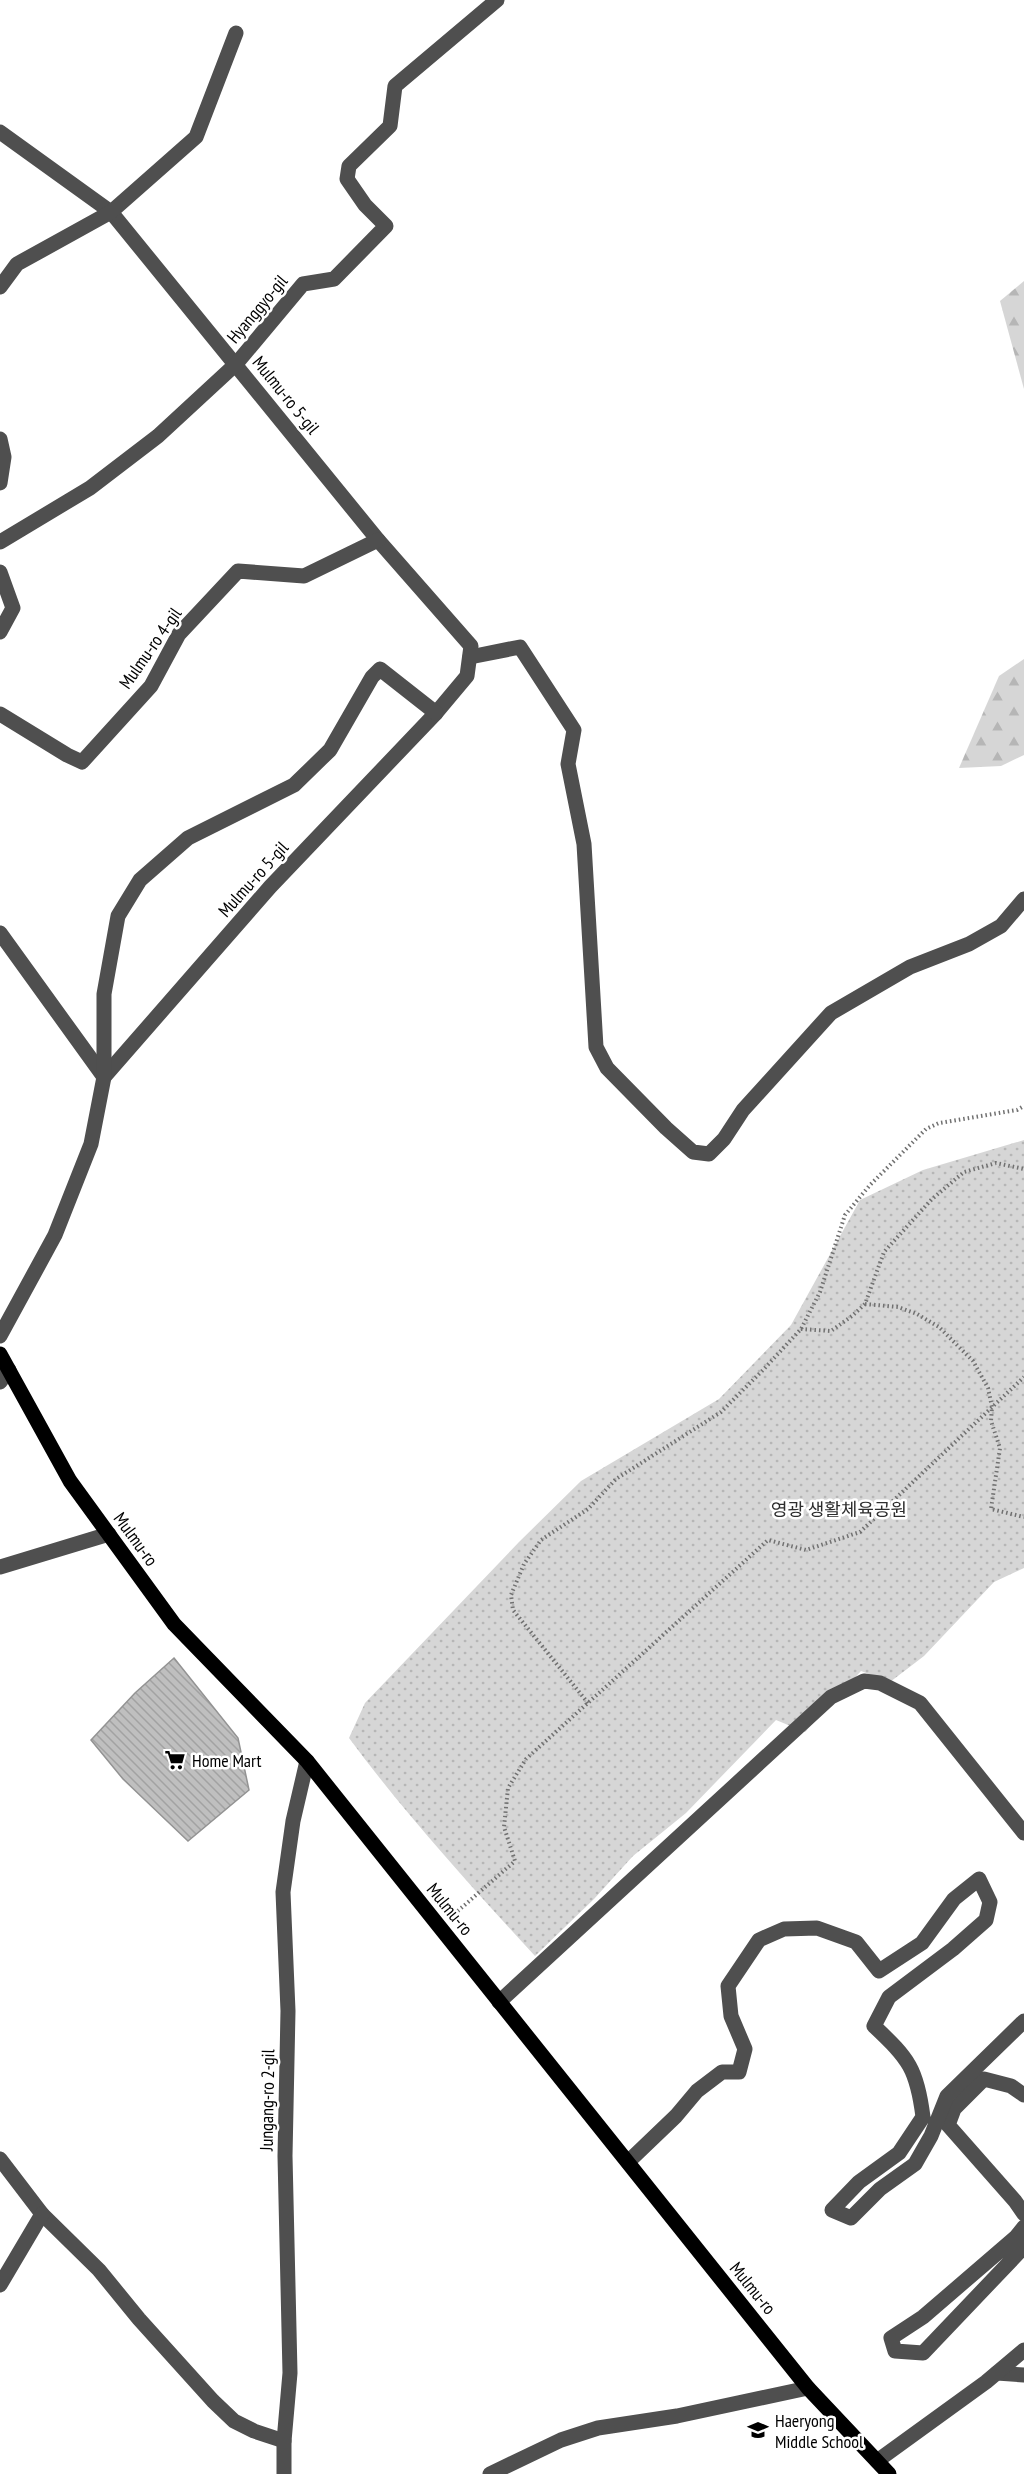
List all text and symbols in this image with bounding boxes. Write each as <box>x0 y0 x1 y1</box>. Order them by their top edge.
street label: Hyanggyo-gil <box>222 269 293 348</box>
street label: Mulmu-ro 5-gil <box>247 351 325 439</box>
street label: Mulmu-ro 4-gil <box>114 602 187 693</box>
street label: Mulmu-ro 5-gil <box>213 836 294 922</box>
park label: 영광 생활체육공원 <box>771 1498 907 1521</box>
street label: Mulmu-ro <box>109 1508 163 1571</box>
supermarket icon: Home Mart <box>163 1748 187 1772</box>
place label: Home Mart <box>192 1749 261 1772</box>
street label: Mulmu-ro <box>422 1878 478 1940</box>
street label: Jungang-ro 2-gil <box>255 2048 279 2152</box>
street label: Mulmu-ro <box>725 2257 781 2319</box>
place label: Haeryong Middle School <box>775 2409 864 2453</box>
school or university icon: Haeryong Middle School <box>746 2418 770 2442</box>

